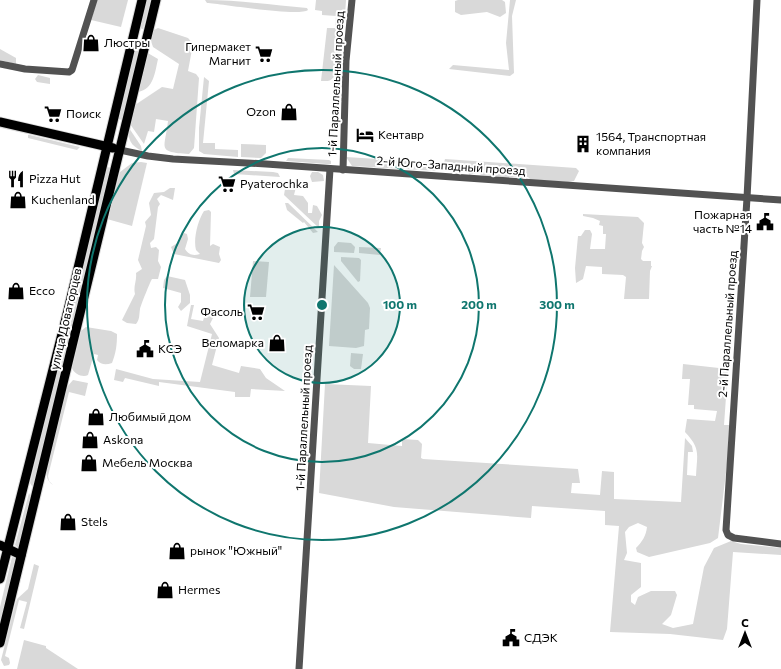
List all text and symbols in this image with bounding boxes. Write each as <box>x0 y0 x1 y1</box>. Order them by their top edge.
street label: 1-й Параллельный проезд <box>324 11 346 157</box>
shop icon: Люстры <box>81 33 101 53</box>
place label: Люстры <box>104 35 150 49</box>
place label: Гипермакет Магнит <box>185 39 251 67</box>
supermarket icon: Гипермакет Магнит <box>254 44 274 64</box>
shop icon: Ozon <box>279 102 299 122</box>
supermarket icon: Поиск <box>43 104 63 124</box>
place label: Ozon <box>246 104 276 118</box>
place label: Поиск <box>66 106 102 120</box>
hotel icon: Кентавр <box>355 125 375 145</box>
place label: Кентавр <box>378 127 424 141</box>
place label: 1564, Транспортная компания <box>596 129 706 157</box>
building icon: 1564, Транспортная компания <box>573 134 593 154</box>
street label: 2-й Юго-Западный проезд <box>376 153 526 177</box>
restaurant icon: Pizza Hut <box>6 169 26 189</box>
place label: Pizza Hut <box>29 171 81 185</box>
supermarket icon: Pyaterochka <box>217 174 237 194</box>
place label: Pyaterochka <box>240 176 308 190</box>
shop icon: Kuchenland <box>8 190 28 210</box>
place label: Kuchenland <box>31 192 95 206</box>
place label: Пожарная часть №14 <box>693 207 752 235</box>
public building icon: Пожарная часть №14 <box>755 212 775 232</box>
street label: 2-й Параллельный проезд <box>715 250 739 398</box>
street label: улица Доваторцев <box>47 267 84 371</box>
shop icon: Ecco <box>6 281 26 301</box>
place label: Ecco <box>29 283 55 297</box>
text: 100 m <box>383 297 417 311</box>
text: 200 m <box>461 297 497 311</box>
text: 300 m <box>539 297 575 311</box>
centre of rings <box>315 298 329 312</box>
supermarket icon: Фасоль <box>246 302 266 322</box>
place label: Фасоль <box>200 304 243 318</box>
shop icon: Веломарка <box>267 333 287 353</box>
place label: Веломарка <box>201 335 264 349</box>
public building icon: КСЭ <box>135 339 155 359</box>
place label: КСЭ <box>158 341 182 355</box>
street label: 1-й Параллельный проезд <box>292 345 314 491</box>
shop icon: Любимый дом <box>86 407 106 427</box>
place label: Любимый дом <box>109 409 191 423</box>
shop icon: Askona <box>80 430 100 450</box>
place label: Askona <box>103 432 143 446</box>
shop icon: Мебель Москва <box>79 453 99 473</box>
place label: Мебель Москва <box>102 455 192 469</box>
shop icon: Stels <box>58 512 78 532</box>
place label: Stels <box>81 514 108 528</box>
shop icon: рынок "Южный" <box>167 541 187 561</box>
place label: рынок "Южный" <box>190 543 282 557</box>
shop icon: Hermes <box>155 580 175 600</box>
place label: Hermes <box>178 582 220 596</box>
north arrow <box>725 613 765 653</box>
text: С <box>741 616 749 629</box>
public building icon: СДЭК <box>501 628 521 648</box>
place label: СДЭК <box>524 630 558 644</box>

